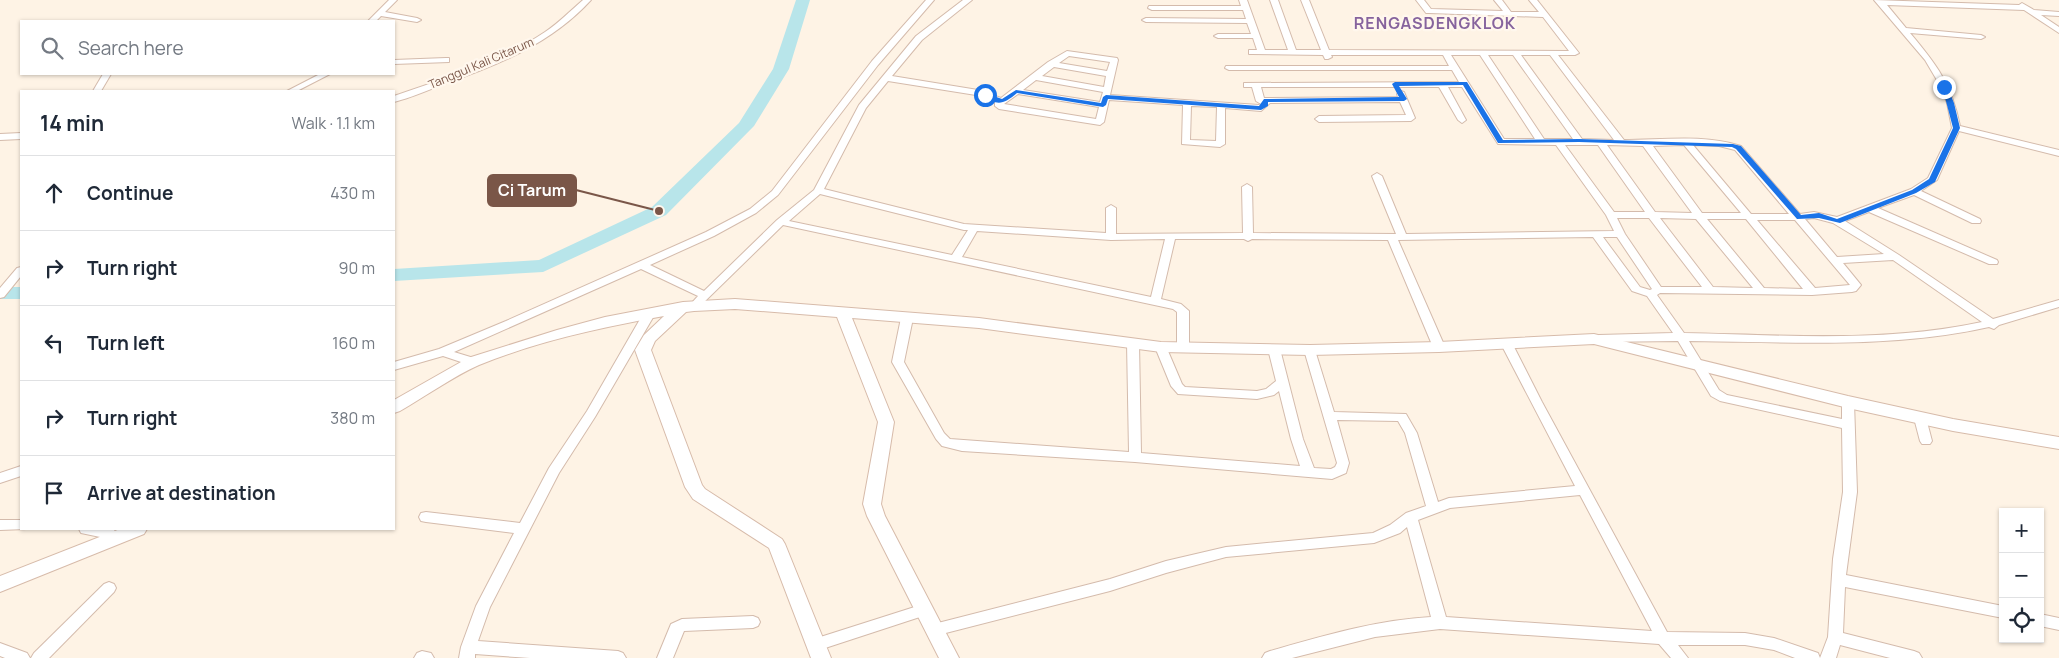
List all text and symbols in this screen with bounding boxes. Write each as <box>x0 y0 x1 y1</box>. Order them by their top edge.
district label: RENGASDENGKLOK <box>1354 12 1516 34</box>
search box <box>20 20 395 75</box>
street label: Tanggul Kali Citarum <box>426 33 536 93</box>
icon: search <box>38 34 66 62</box>
text: Search here <box>78 35 184 61</box>
route end <box>1933 76 1956 99</box>
route start <box>974 84 997 107</box>
text: 14 min <box>40 109 104 137</box>
text: Walk · 1.1 km <box>291 112 375 134</box>
callout: Ci Tarum <box>488 175 576 206</box>
icon: ahead <box>40 179 68 207</box>
text: Ci Tarum <box>498 179 566 201</box>
text: Continue <box>87 180 173 206</box>
text: 430 m <box>330 182 375 204</box>
icon: right <box>40 254 68 282</box>
text: Turn right <box>87 255 177 281</box>
text: 90 m <box>339 257 375 279</box>
icon: left <box>40 329 68 357</box>
text: Turn left <box>87 330 165 356</box>
text: 160 m <box>332 332 375 354</box>
icon: right <box>40 404 68 432</box>
text: Turn right <box>87 405 177 431</box>
text: 380 m <box>330 407 375 429</box>
icon: arrive <box>40 479 68 507</box>
text: Arrive at destination <box>87 480 276 506</box>
map controls <box>1999 508 2044 643</box>
button: + <box>1999 508 2044 553</box>
button: − <box>1999 553 2044 598</box>
button: locate <box>1999 598 2044 643</box>

